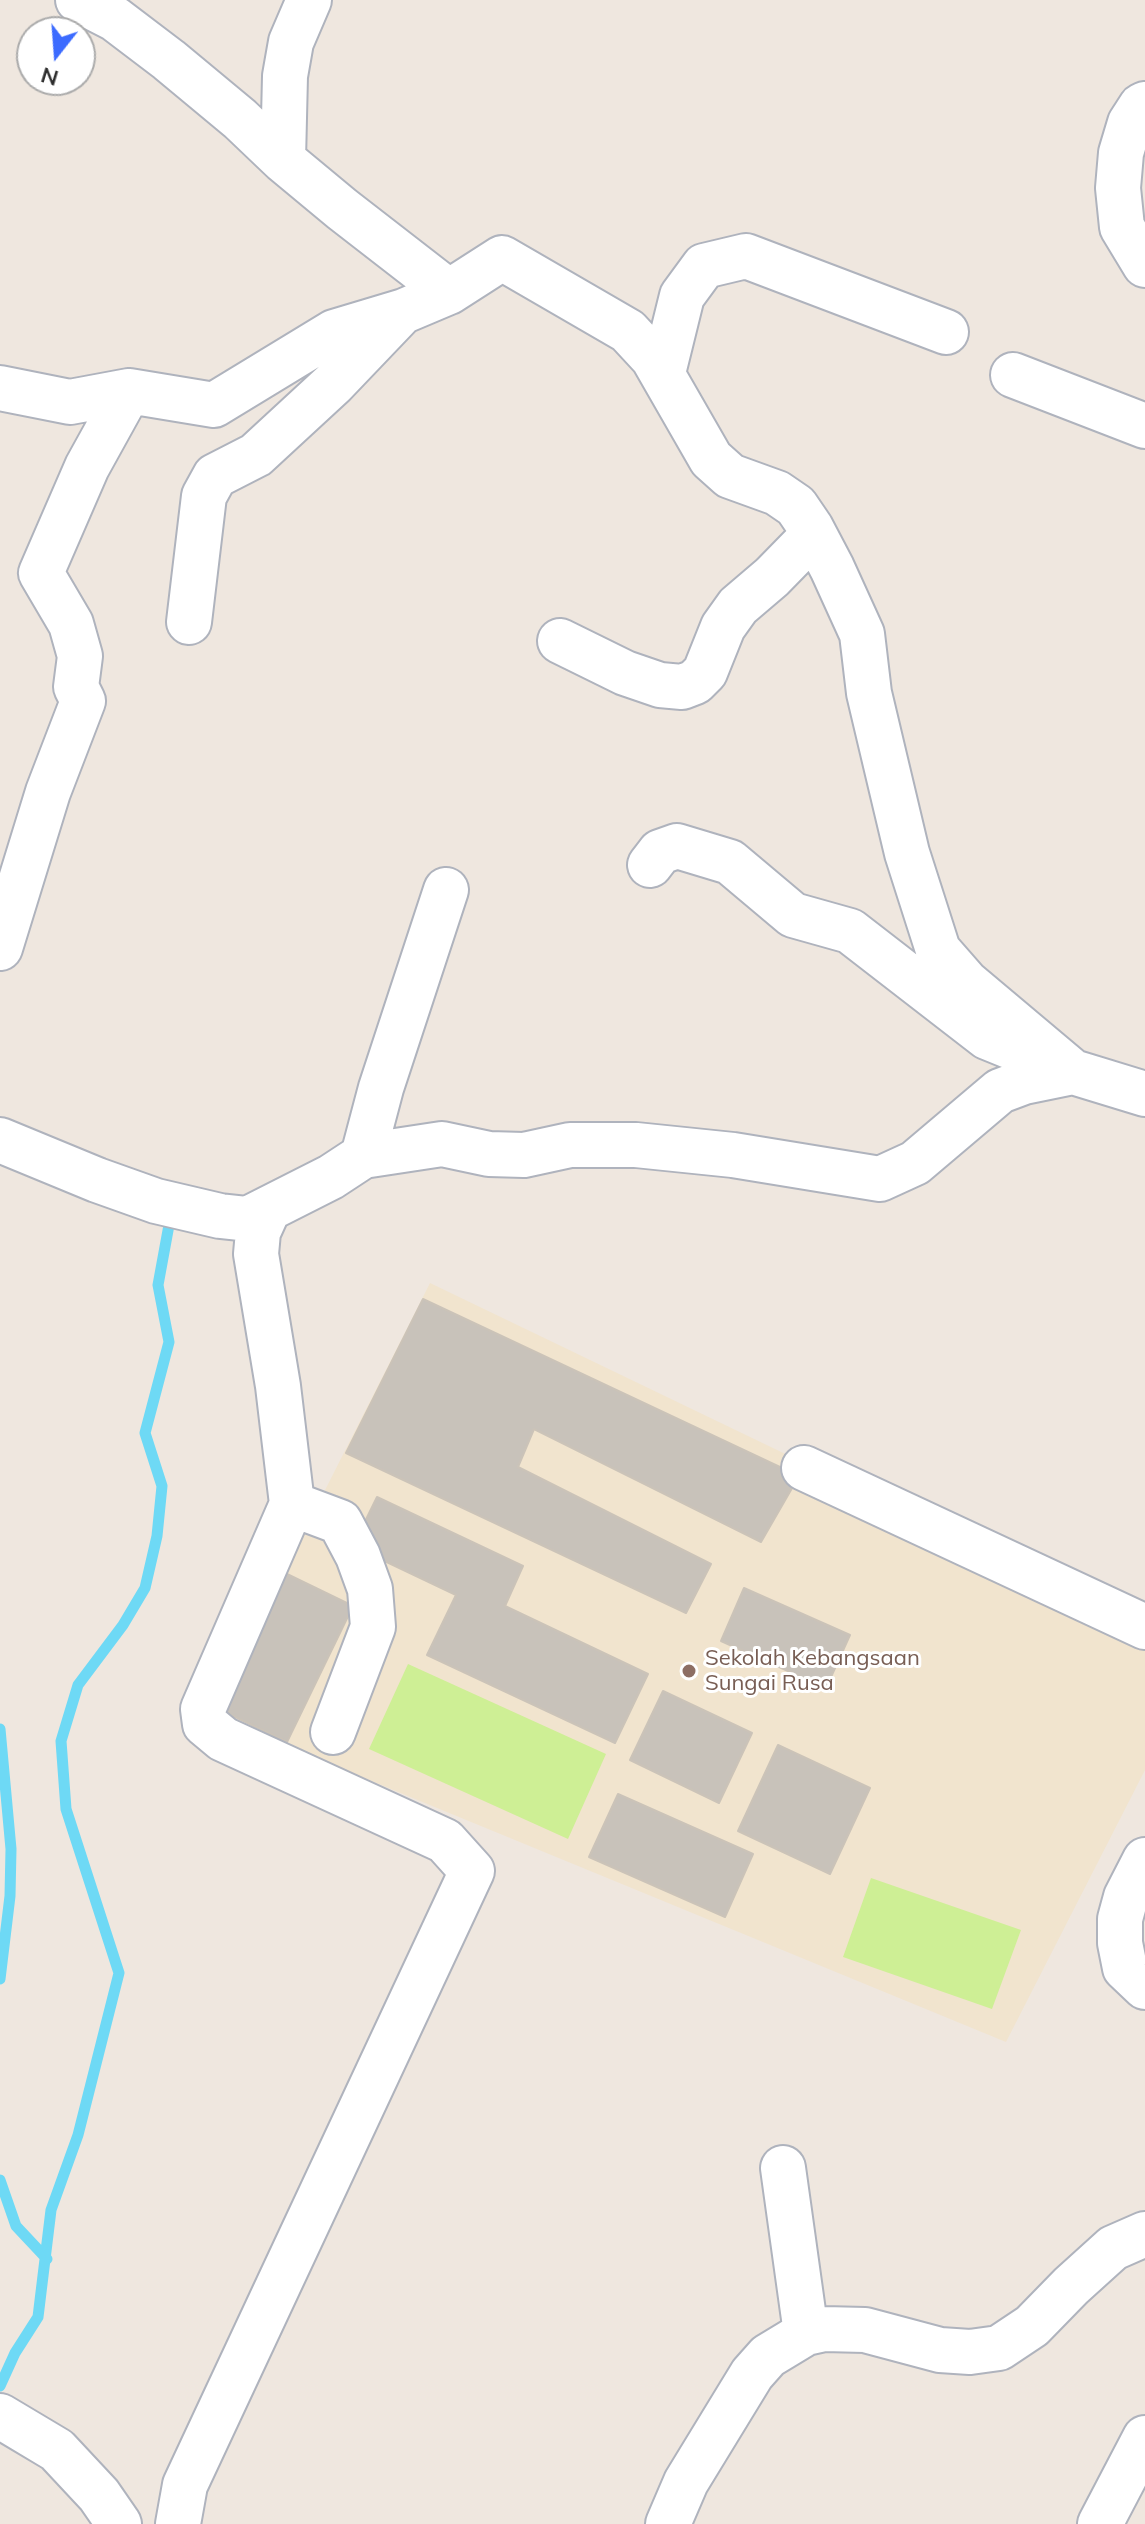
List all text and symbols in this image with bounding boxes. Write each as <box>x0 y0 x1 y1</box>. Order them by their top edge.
north arrow <box>16 16 96 96</box>
text: N <box>38 61 62 93</box>
place label: Sekolah Kebangsaan Sungai Rusa <box>705 1645 920 1696</box>
marker: Sekolah Kebangsaan Sungai Rusa <box>680 1662 698 1680</box>

